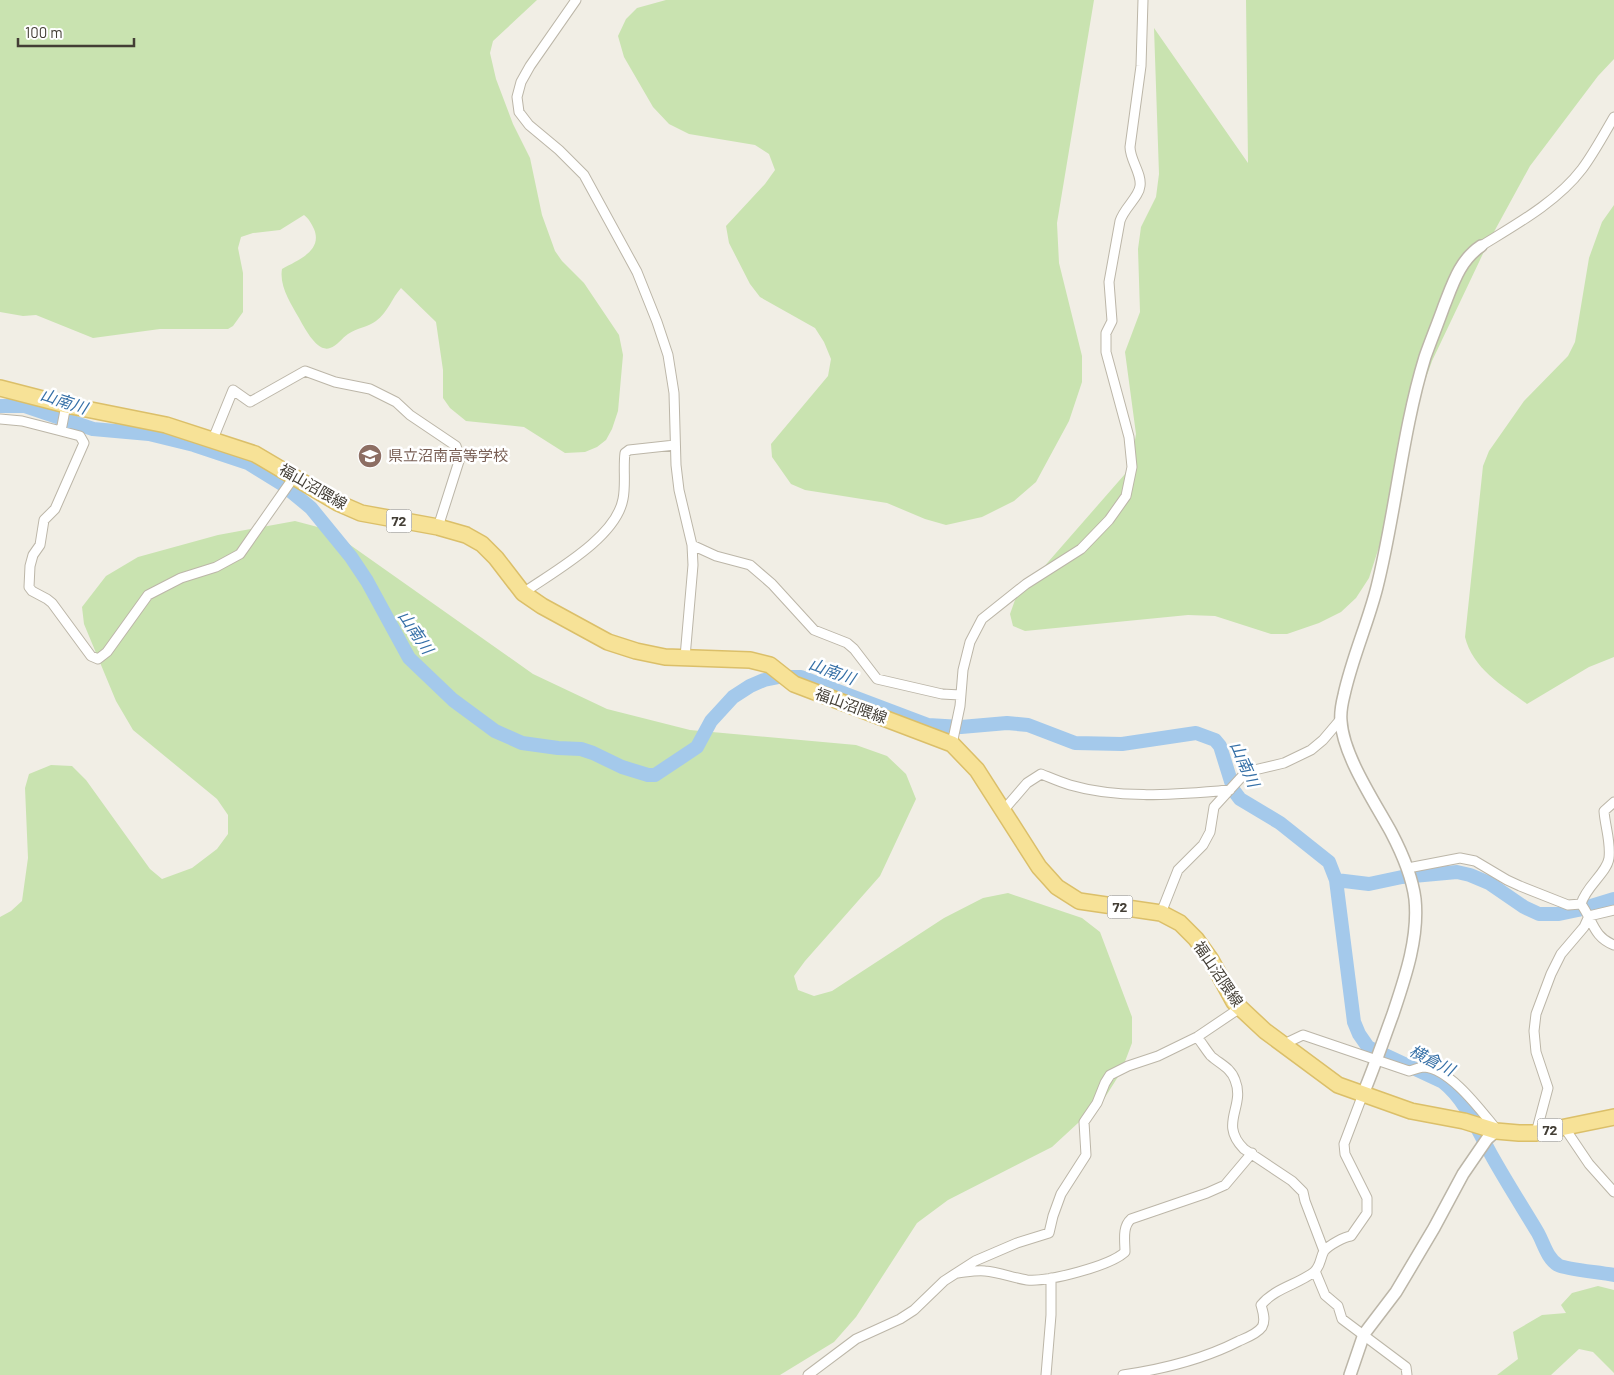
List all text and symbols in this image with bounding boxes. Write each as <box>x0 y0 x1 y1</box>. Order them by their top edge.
scale bar <box>18 15 134 47</box>
text: 100 m <box>25 23 63 41</box>
water label: 山南川 <box>38 384 92 418</box>
school or university icon: 県立沼南高等学校 <box>357 443 383 469</box>
place label: 県立沼南高等学校 <box>388 446 508 464</box>
street label: 福山沼隈線 <box>277 460 350 513</box>
road number: 72 <box>386 510 412 532</box>
water label: 山南川 <box>395 607 439 659</box>
water label: 山南川 <box>806 653 860 688</box>
street label: 福山沼隈線 <box>813 684 890 726</box>
water label: 山南川 <box>1227 738 1265 791</box>
road number: 72 <box>1108 896 1132 919</box>
street label: 福山沼隈線 <box>1190 937 1247 1010</box>
water label: 横倉川 <box>1407 1040 1460 1080</box>
road number: 72 <box>1538 1118 1562 1142</box>

